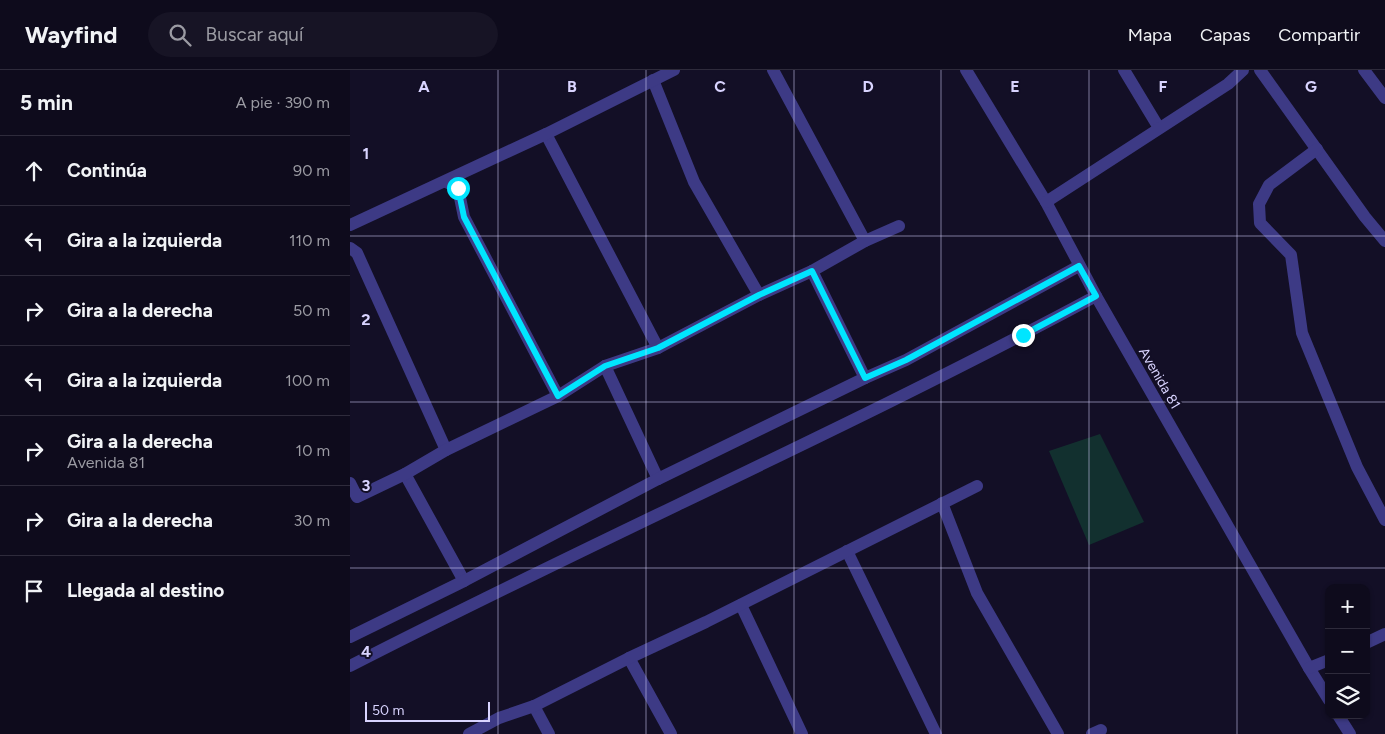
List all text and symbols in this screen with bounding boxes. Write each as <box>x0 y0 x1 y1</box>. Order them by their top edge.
search box <box>148 12 498 57</box>
text: Wayfind <box>25 20 118 49</box>
icon: search <box>166 21 194 49</box>
text: Buscar aquí <box>206 23 303 46</box>
text: Mapa <box>1128 24 1172 46</box>
text: Capas <box>1200 24 1250 46</box>
text: Compartir <box>1278 24 1360 46</box>
text: A <box>418 77 430 96</box>
text: B <box>567 77 577 96</box>
text: C <box>714 77 726 96</box>
text: D <box>862 77 874 96</box>
text: E <box>1010 77 1020 96</box>
text: F <box>1159 77 1168 96</box>
text: G <box>1305 77 1317 96</box>
text: 5 min <box>20 90 73 115</box>
text: A pie · 390 m <box>236 93 330 112</box>
text: 1 <box>363 144 369 163</box>
icon: ahead <box>20 157 48 185</box>
text: Continúa <box>67 159 147 182</box>
text: 90 m <box>293 161 330 180</box>
route start <box>447 177 470 200</box>
icon: left <box>20 227 48 255</box>
text: Gira a la izquierda <box>67 229 222 252</box>
text: 110 m <box>289 231 330 250</box>
icon: right <box>20 297 48 325</box>
text: Gira a la derecha <box>67 299 213 322</box>
text: 50 m <box>293 301 330 320</box>
text: 2 <box>361 310 371 329</box>
route end <box>1012 324 1035 347</box>
street label: Avenida 81 <box>1135 344 1184 412</box>
icon: left <box>20 367 48 395</box>
text: Gira a la izquierda <box>67 369 222 392</box>
text: 100 m <box>285 371 330 390</box>
text: Gira a la derecha <box>67 430 213 453</box>
icon: right <box>20 437 48 465</box>
text: 10 m <box>296 441 330 460</box>
text: Avenida 81 <box>67 453 145 472</box>
text: 3 <box>362 476 371 495</box>
icon: right <box>20 507 48 535</box>
text: Gira a la derecha <box>67 509 213 532</box>
text: 30 m <box>293 511 330 530</box>
icon: arrive <box>20 577 48 605</box>
text: Llegada al destino <box>67 579 224 602</box>
map controls <box>1325 584 1370 719</box>
button: + <box>1325 584 1370 629</box>
button: − <box>1325 629 1370 674</box>
text: 4 <box>361 642 371 661</box>
button: layers <box>1325 674 1370 719</box>
scale bar <box>365 699 490 722</box>
text: 50 m <box>372 702 404 719</box>

